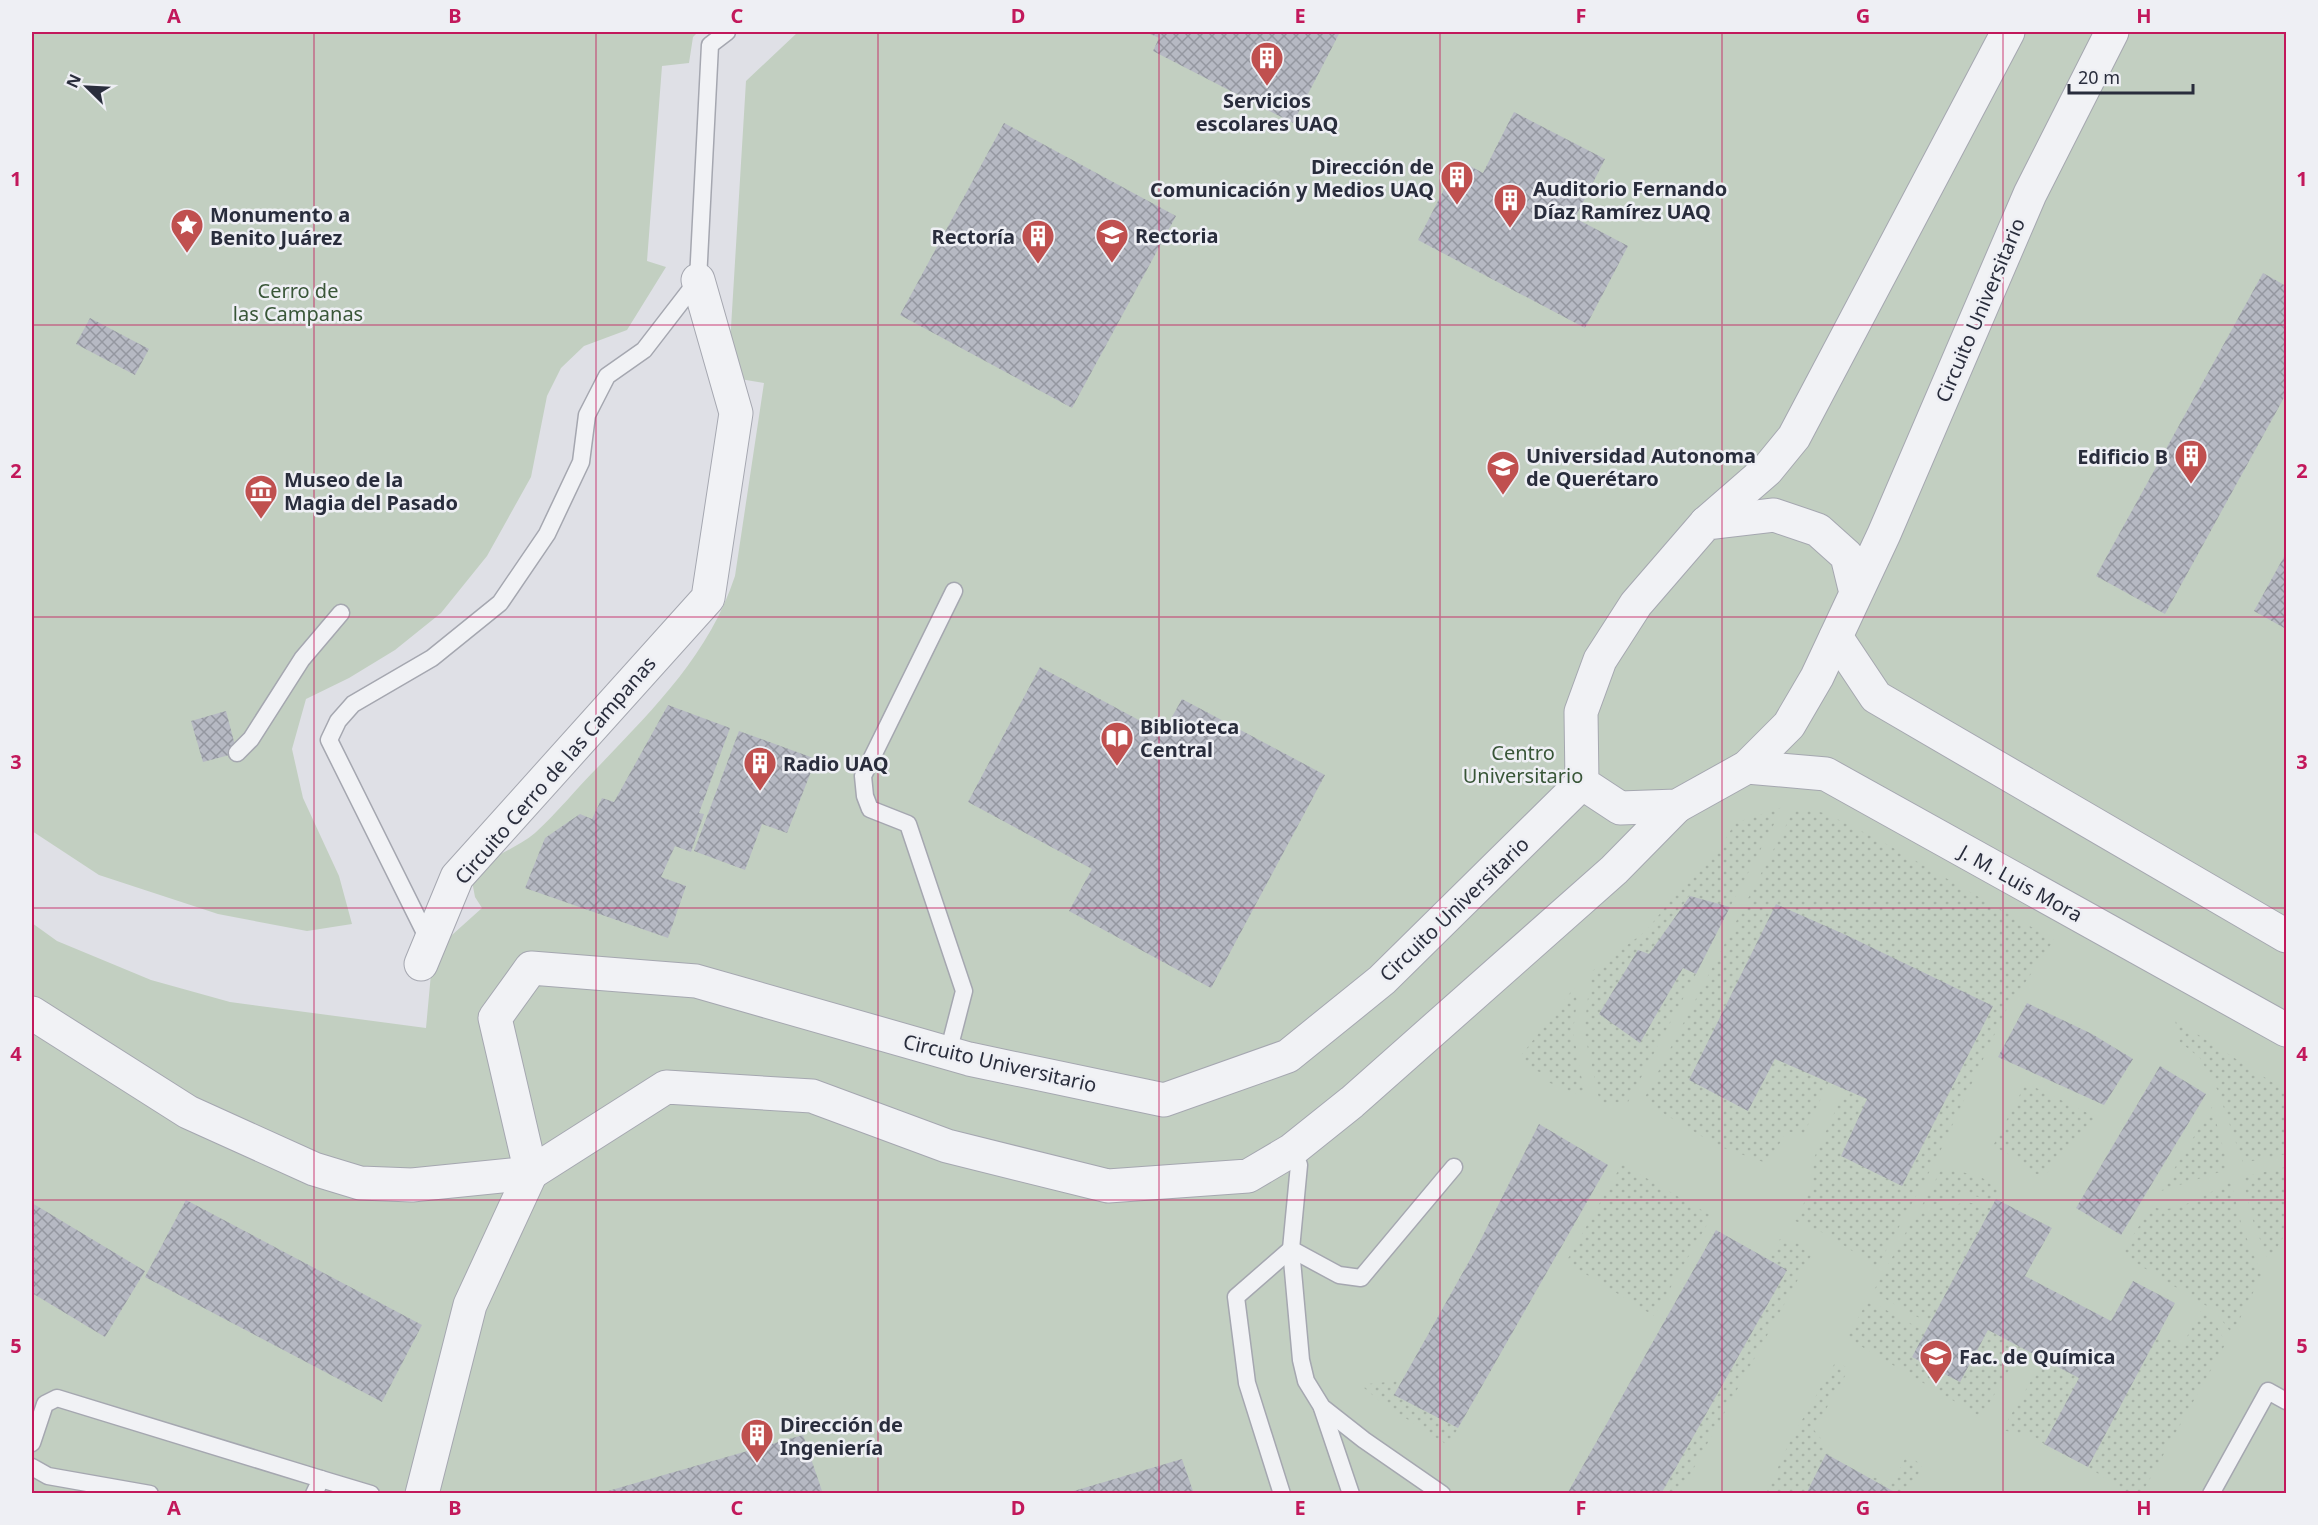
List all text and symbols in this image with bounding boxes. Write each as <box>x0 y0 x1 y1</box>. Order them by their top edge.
text: A <box>167 2 181 29</box>
text: B <box>448 2 462 29</box>
text: C <box>731 2 744 29</box>
text: D <box>1011 2 1025 29</box>
text: E <box>1294 2 1306 29</box>
text: F <box>1576 2 1586 29</box>
text: G <box>1856 2 1870 29</box>
text: H <box>2136 2 2152 29</box>
building icon: Servicios escolares UAQ <box>1249 40 1285 87</box>
north arrow <box>57 57 117 117</box>
scale bar <box>2069 57 2194 95</box>
text: 20 m <box>2078 65 2120 89</box>
text: N <box>61 70 86 91</box>
place label: Servicios escolares UAQ <box>1196 87 1338 137</box>
place label: Dirección de Comunicación y Medios UAQ <box>1150 153 1434 203</box>
building icon: Dirección de Comunicación y Medios UAQ <box>1439 159 1475 206</box>
text: 1 <box>10 165 22 192</box>
text: 1 <box>2296 165 2308 192</box>
place label: Auditorio Fernando Díaz Ramírez UAQ <box>1533 175 1727 225</box>
building icon: Auditorio Fernando Díaz Ramírez UAQ <box>1492 182 1528 229</box>
place label: Monumento a Benito Juárez <box>210 201 350 251</box>
place icon: Monumento a Benito Juárez <box>169 207 205 254</box>
street label: Circuito Universitario <box>1929 214 2031 406</box>
school or university icon: Rectoria <box>1094 217 1130 264</box>
building icon: Rectoría <box>1020 218 1056 265</box>
place label: Rectoria <box>1135 222 1218 249</box>
place label: Rectoría <box>932 223 1015 250</box>
park label: Cerro de las Campanas <box>233 277 363 327</box>
building icon: Edificio B <box>2173 438 2209 485</box>
place label: Universidad Autonoma de Querétaro <box>1526 442 1756 492</box>
place label: Edificio B <box>2077 443 2168 470</box>
school or university icon: Universidad Autonoma de Querétaro <box>1485 449 1521 496</box>
text: 2 <box>10 457 22 484</box>
text: 2 <box>2296 457 2308 484</box>
place label: Museo de la Magia del Pasado <box>284 466 458 516</box>
museum icon: Museo de la Magia del Pasado <box>243 473 279 520</box>
street label: Circuito Cerro de las Campanas <box>448 650 662 890</box>
place label: Biblioteca Central <box>1140 713 1239 763</box>
library icon: Biblioteca Central <box>1099 720 1135 767</box>
park label: Centro Universitario <box>1463 739 1583 789</box>
building icon: Radio UAQ <box>742 745 778 792</box>
text: 3 <box>10 748 22 775</box>
text: 3 <box>2296 748 2308 775</box>
place label: Radio UAQ <box>783 750 889 777</box>
street label: Circuito Universitario <box>1373 831 1535 987</box>
street label: J. M. Luis Mora <box>1953 837 2087 928</box>
street label: Circuito Universitario <box>901 1028 1099 1098</box>
text: 4 <box>10 1040 22 1067</box>
text: 4 <box>2296 1040 2308 1067</box>
text: 5 <box>10 1332 22 1359</box>
text: 5 <box>2296 1332 2308 1359</box>
school or university icon: Fac. de Química <box>1918 1338 1954 1385</box>
place label: Fac. de Química <box>1959 1343 2115 1370</box>
place label: Dirección de Ingeniería <box>780 1411 903 1461</box>
building icon: Dirección de Ingeniería <box>739 1417 775 1464</box>
text: A <box>167 1494 181 1521</box>
text: B <box>448 1494 462 1521</box>
text: C <box>731 1494 744 1521</box>
text: D <box>1011 1494 1025 1521</box>
text: E <box>1294 1494 1306 1521</box>
text: F <box>1576 1494 1586 1521</box>
text: G <box>1856 1494 1870 1521</box>
text: H <box>2136 1494 2152 1521</box>

